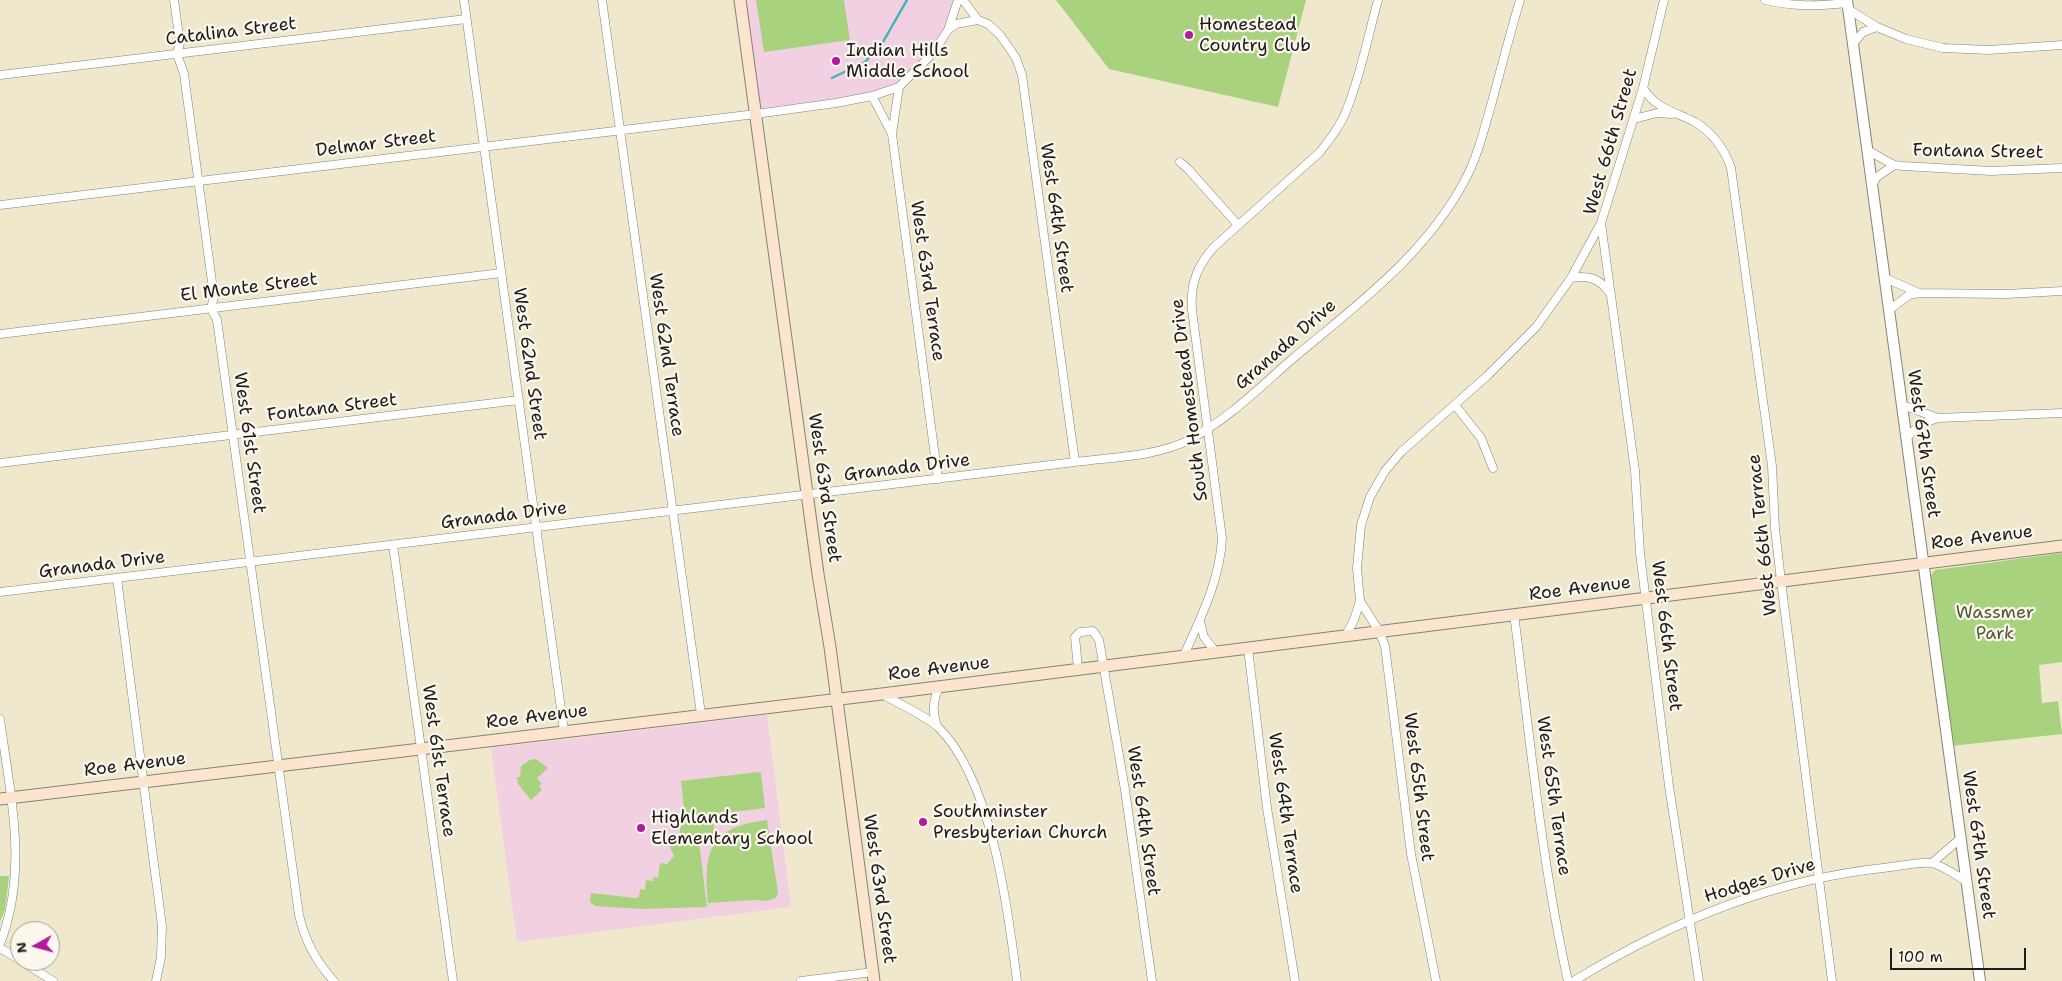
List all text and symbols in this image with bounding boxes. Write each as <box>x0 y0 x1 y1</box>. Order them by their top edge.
street label: Catalina Street <box>164 13 298 51</box>
place label: Homestead Country Club <box>1199 14 1311 56</box>
marker: Homestead Country Club <box>1183 29 1195 41</box>
place label: Indian Hills Middle School <box>846 40 969 82</box>
marker: Indian Hills Middle School <box>830 55 842 67</box>
street label: West 66th Street <box>1580 66 1642 218</box>
street label: Delmar Street <box>315 126 437 162</box>
street label: Fontana Street <box>1912 140 2044 164</box>
street label: West 64th Street <box>1035 142 1077 294</box>
street label: West 63rd Terrace <box>905 199 949 363</box>
street label: El Monte Street <box>179 269 319 307</box>
street label: West 62nd Terrace <box>644 272 688 438</box>
street label: West 62nd Street <box>508 286 550 442</box>
street label: Granada Drive <box>1231 295 1341 395</box>
street label: South Homestead Drive <box>1167 298 1213 502</box>
street label: West 67th Street <box>1902 368 1944 520</box>
street label: West 61st Street <box>228 371 270 515</box>
street label: Fontana Street <box>266 389 398 427</box>
street label: West 63rd Street <box>803 412 845 564</box>
street label: Granada Drive <box>843 450 971 486</box>
street label: West 66th Terrace <box>1744 453 1782 617</box>
street label: Granada Drive <box>440 498 568 534</box>
street label: Roe Avenue <box>1930 521 2034 555</box>
street label: Granada Drive <box>38 547 166 583</box>
street label: West 66th Street <box>1646 560 1686 712</box>
street label: Roe Avenue <box>1528 572 1632 606</box>
park label: Wassmer Park <box>1956 602 2034 644</box>
street label: Roe Avenue <box>887 652 991 686</box>
street label: West 61st Terrace <box>417 683 459 839</box>
street label: Roe Avenue <box>485 700 589 734</box>
street label: West 65th Street <box>1398 711 1438 863</box>
street label: West 65th Terrace <box>1531 715 1575 877</box>
street label: West 64th Terrace <box>1263 731 1307 895</box>
street label: West 64th Street <box>1122 745 1164 897</box>
street label: Roe Avenue <box>83 748 187 782</box>
street label: West 67th Street <box>1957 769 1999 921</box>
place label: Southminster Presbyterian Church <box>933 801 1108 844</box>
place label: Highlands Elementary School <box>651 807 813 850</box>
street label: West 63rd Street <box>858 813 900 965</box>
marker: Southminster Presbyterian Church <box>917 816 929 828</box>
marker: Highlands Elementary School <box>635 822 647 834</box>
street label: Hodges Drive <box>1702 854 1818 908</box>
north arrow <box>10 921 60 971</box>
scale bar <box>1892 938 2028 970</box>
text: N <box>11 941 31 954</box>
text: 100 m <box>1898 947 1943 967</box>

